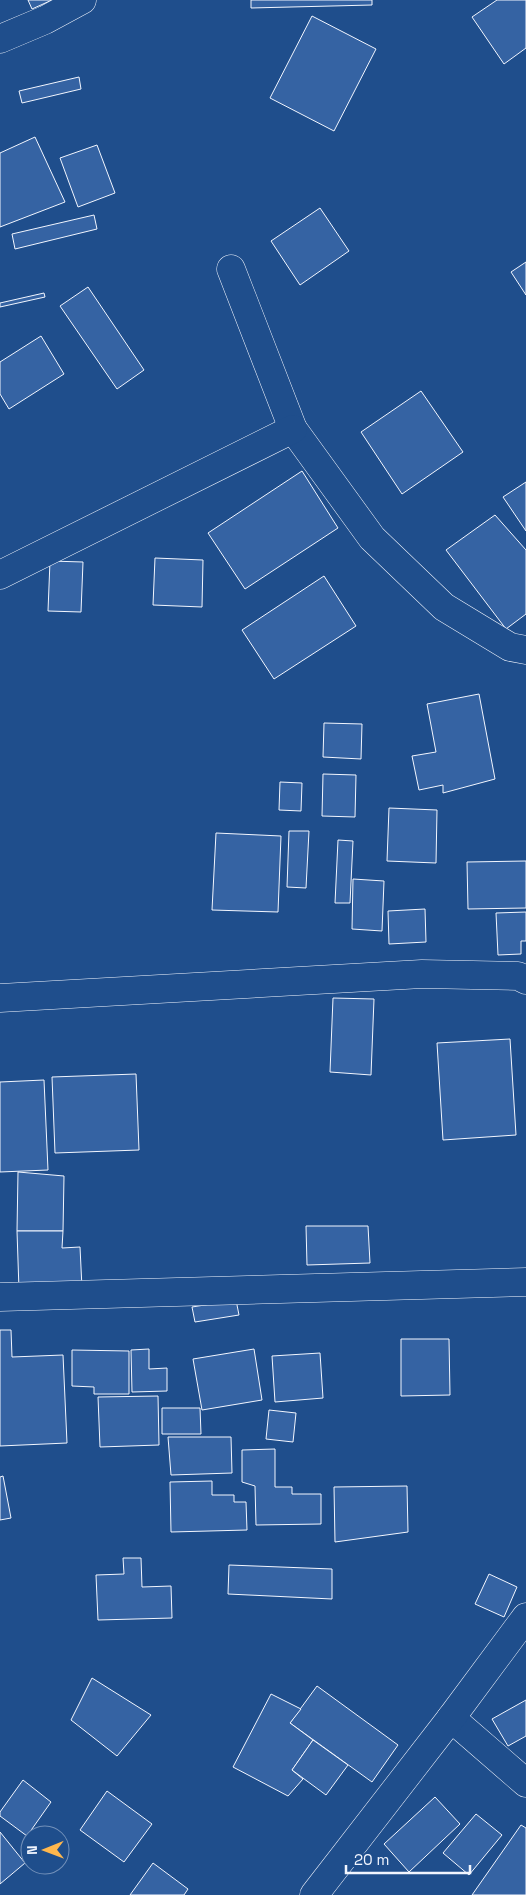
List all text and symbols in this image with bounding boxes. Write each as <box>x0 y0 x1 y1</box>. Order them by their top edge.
north arrow <box>20 1825 70 1875</box>
scale bar <box>346 1842 470 1874</box>
text: N <box>23 1845 41 1855</box>
text: 20 m <box>354 1850 389 1869</box>

